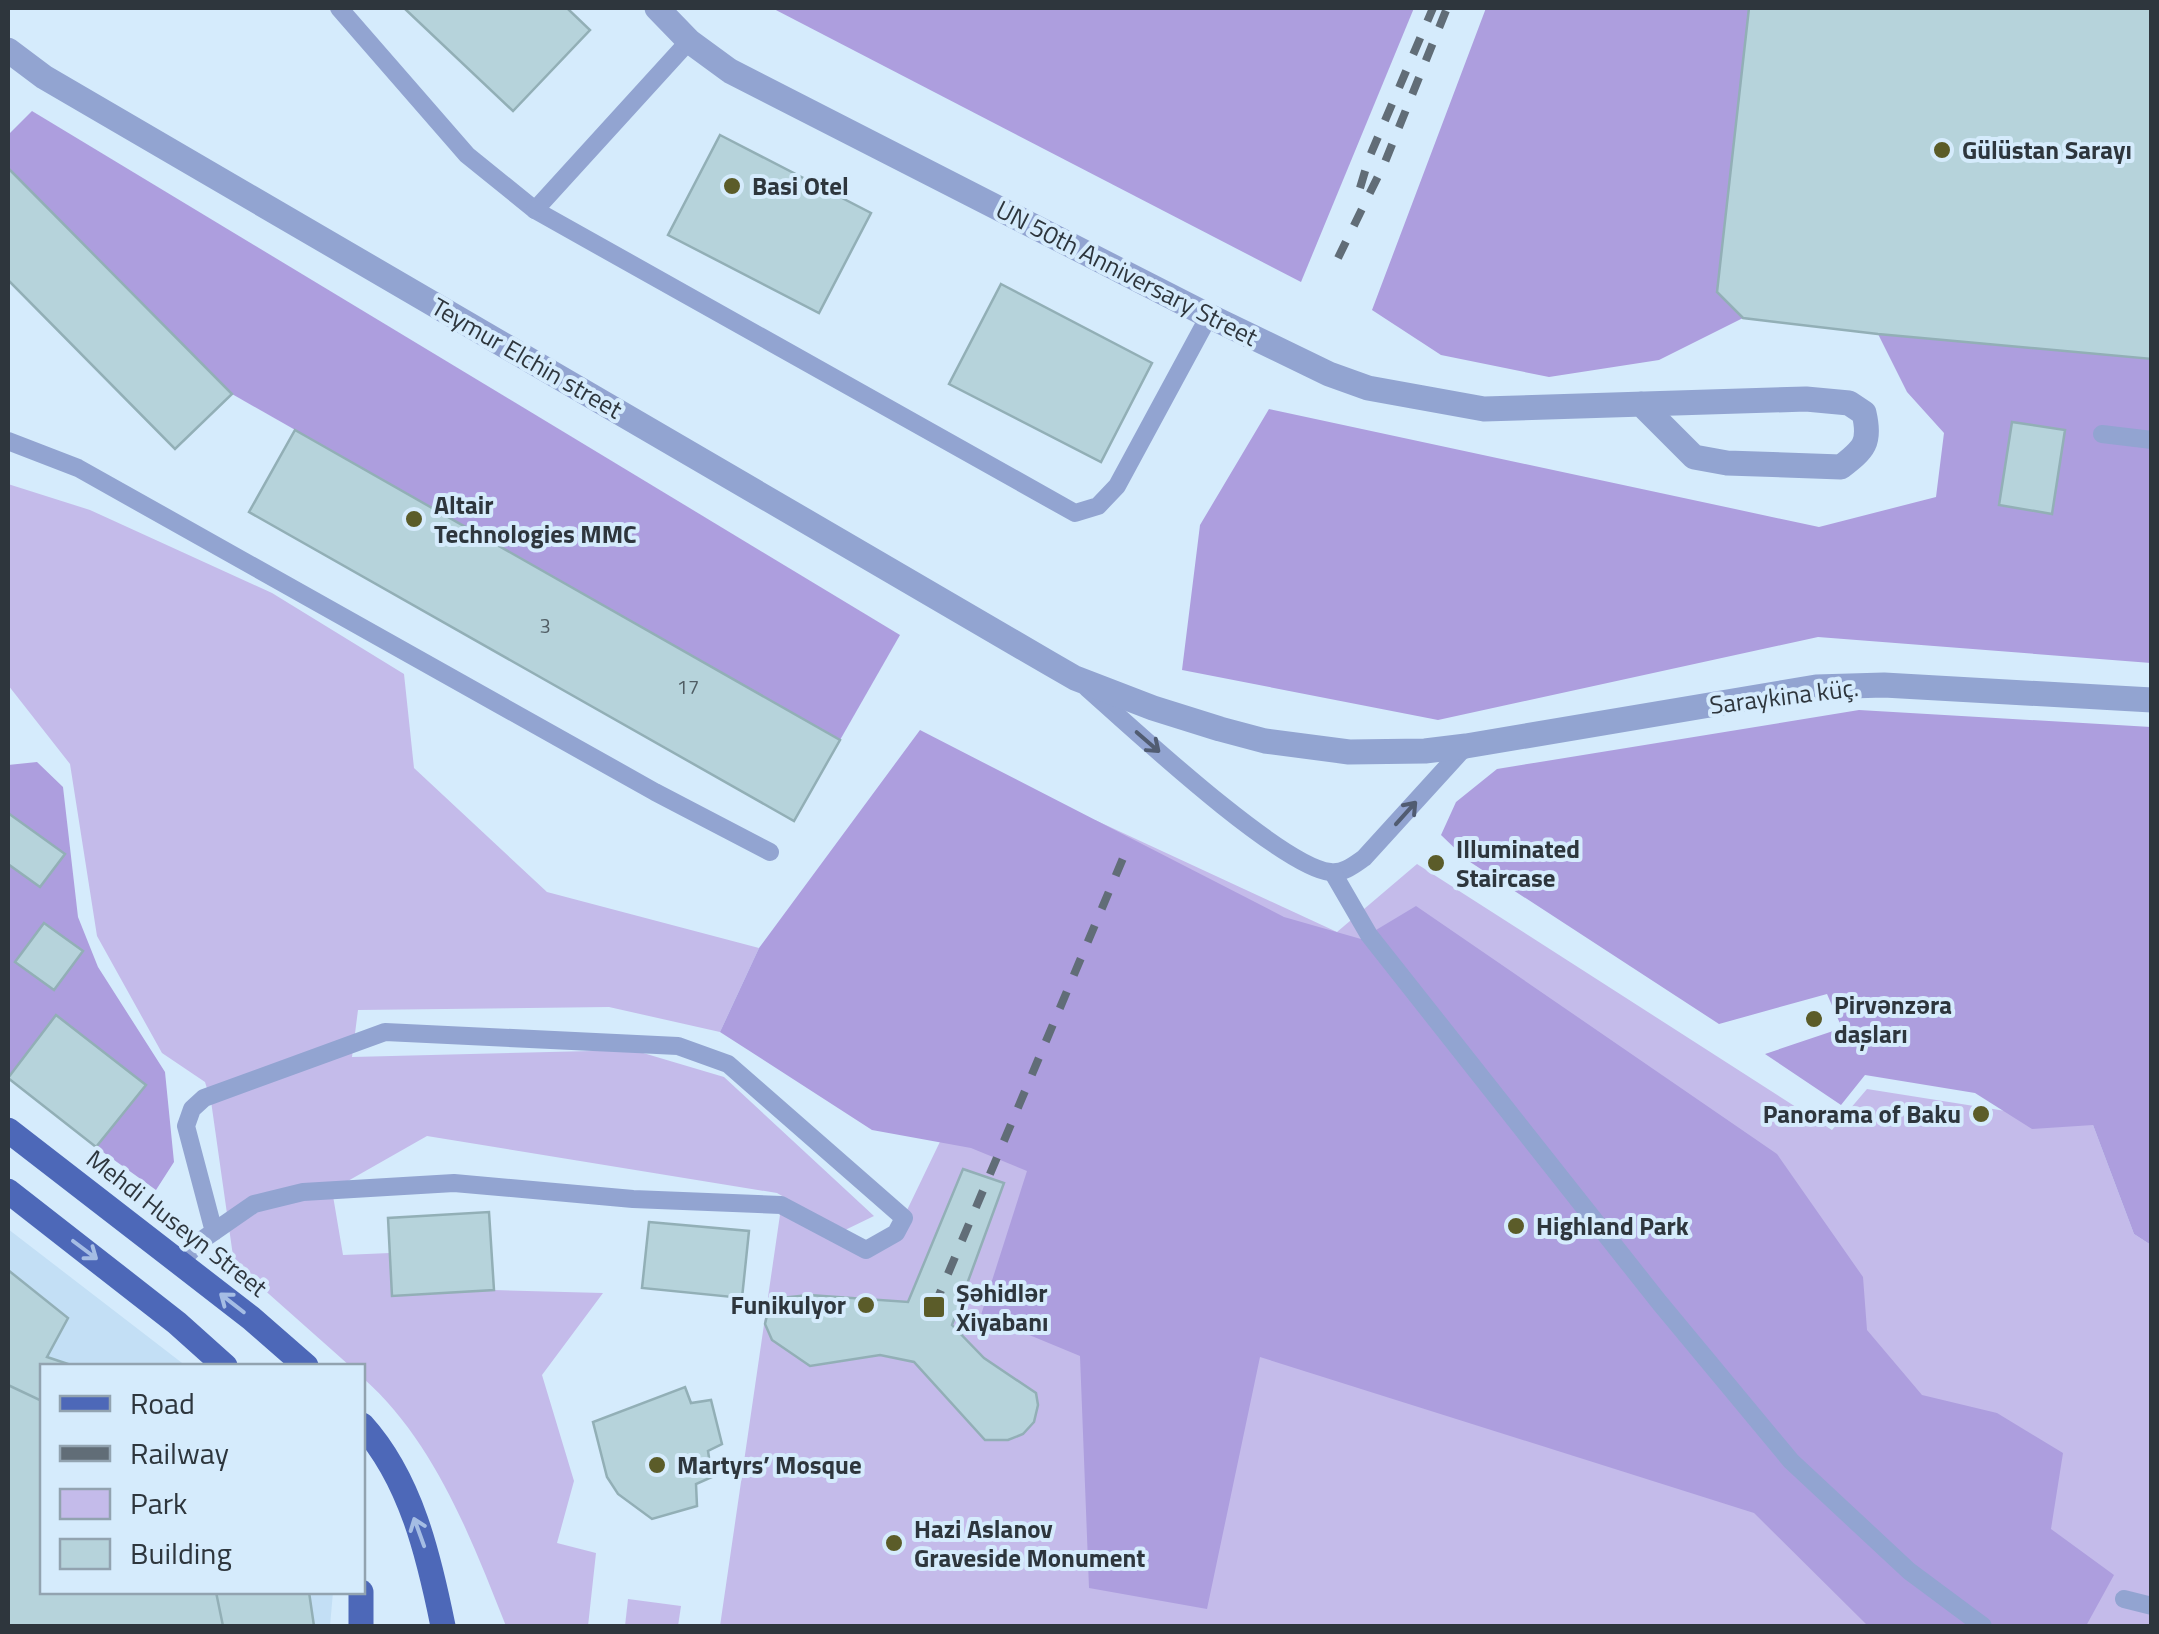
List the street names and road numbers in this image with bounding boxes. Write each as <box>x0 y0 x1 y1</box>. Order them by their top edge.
street label: UN 50th Anniversary Street <box>989 190 1265 356</box>
street label: Teymur Elchin street <box>425 288 630 428</box>
street label: Saraykina küç. <box>1707 668 1861 724</box>
street label: Mehdi Huseyn Street <box>78 1140 276 1306</box>

